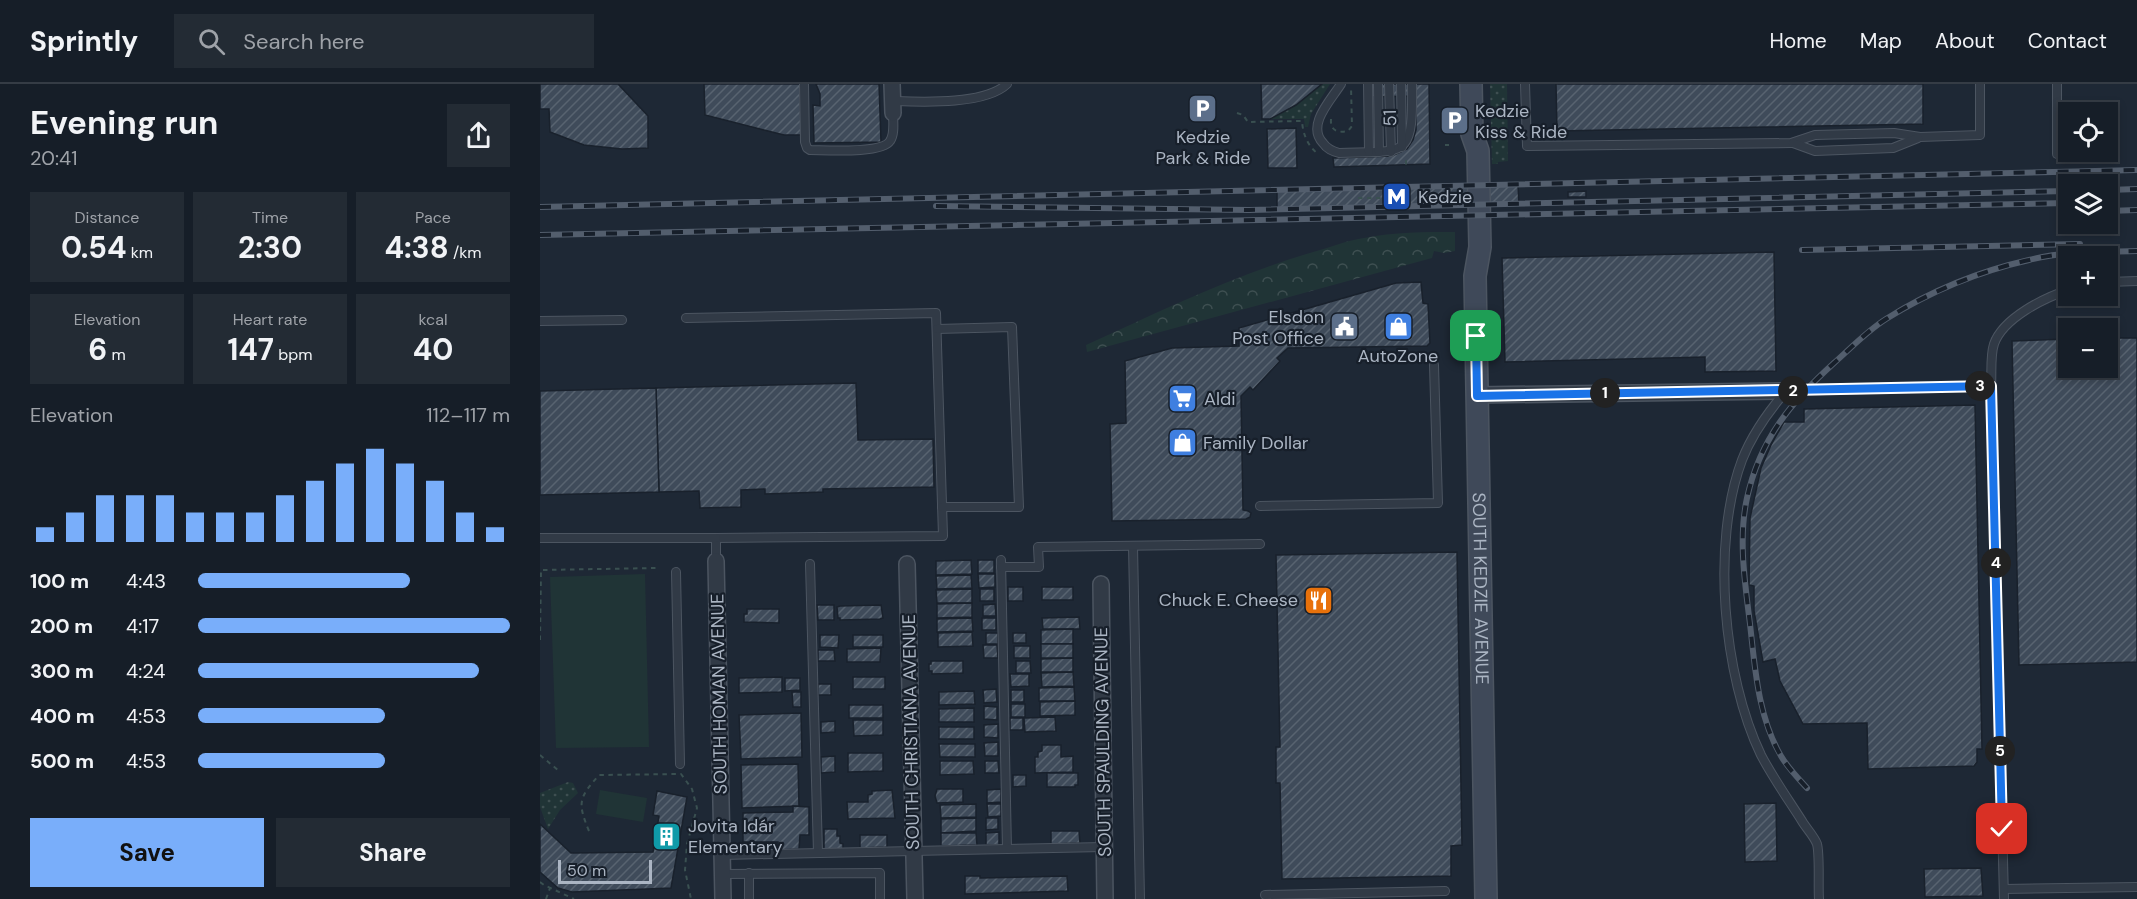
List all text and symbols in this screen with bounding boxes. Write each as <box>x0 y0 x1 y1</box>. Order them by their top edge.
search box <box>174 14 594 68</box>
text: Sprintly <box>30 23 138 60</box>
icon: search <box>195 25 228 58</box>
text: Search here <box>243 27 365 56</box>
text: Home <box>1769 27 1827 55</box>
text: Map <box>1860 27 1902 55</box>
text: About <box>1935 27 1995 55</box>
text: Contact <box>2028 27 2107 55</box>
parking icon: Kedzie Park & Ride <box>1187 92 1219 124</box>
place label: Kedzie Kiss & Ride <box>1475 99 1567 144</box>
text: Evening run <box>30 101 218 144</box>
map controls <box>2058 102 2118 378</box>
button: locate <box>2058 102 2118 162</box>
button: share <box>447 104 510 167</box>
parking icon: Kedzie Kiss & Ride <box>1438 105 1470 137</box>
street label: 51 <box>1378 109 1402 127</box>
place label: Kedzie Park & Ride <box>1156 125 1250 170</box>
text: 20:41 <box>30 145 77 171</box>
button: layers <box>2058 174 2118 234</box>
metro station icon: Kedzie <box>1381 181 1413 213</box>
place label: Kedzie <box>1418 185 1472 209</box>
text: Distance <box>75 207 139 228</box>
text: Time <box>252 207 288 228</box>
text: Pace <box>415 207 451 228</box>
text: 0.54 <box>61 228 127 267</box>
text: 2:30 <box>238 228 302 267</box>
text: 4:38 <box>384 228 449 267</box>
text: km <box>127 242 153 263</box>
text: /km <box>449 242 482 263</box>
button: + <box>2058 246 2118 306</box>
place label: Elsdon Post Office <box>1232 305 1324 350</box>
text: Elevation <box>74 309 140 330</box>
text: Heart rate <box>233 309 307 330</box>
text: kcal <box>419 309 447 330</box>
pin <box>1450 310 1501 361</box>
public building icon: Elsdon Post Office <box>1329 311 1361 343</box>
shop icon: AutoZone <box>1382 311 1414 343</box>
button: − <box>2058 318 2118 378</box>
icon: arrive <box>1459 319 1492 352</box>
text: 6 <box>88 330 107 369</box>
text: 147 <box>227 330 274 369</box>
text: 40 <box>413 330 453 369</box>
text: m <box>107 344 126 365</box>
text: bpm <box>274 344 313 365</box>
place label: AutoZone <box>1358 344 1438 368</box>
pin: 3 <box>1965 371 1995 401</box>
text: 3 <box>1975 375 1985 396</box>
pin: 2 <box>1778 376 1808 406</box>
pin: 1 <box>1590 378 1620 408</box>
text: 2 <box>1788 380 1798 401</box>
text: 1 <box>1602 382 1608 403</box>
supermarket icon: Aldi <box>1167 383 1199 415</box>
place label: Aldi <box>1204 387 1236 411</box>
text: Elevation <box>30 402 113 428</box>
text: 112–117 m <box>426 402 510 428</box>
shop icon: Family Dollar <box>1166 427 1198 459</box>
place label: Family Dollar <box>1203 431 1309 455</box>
street label: SOUTH KEDZIE AVENUE <box>1467 492 1494 685</box>
pin: 4 <box>1981 548 2011 578</box>
text: 4 <box>1991 552 2001 573</box>
text: 100 m <box>30 568 89 594</box>
text: 4:43 <box>126 568 166 594</box>
restaurant icon: Chuck E. Cheese <box>1303 584 1335 616</box>
place label: Chuck E. Cheese <box>1159 588 1298 612</box>
street label: SOUTH HOMAN AVENUE <box>705 593 733 795</box>
text: 200 m <box>30 613 93 639</box>
text: 4:17 <box>126 613 159 639</box>
street label: SOUTH CHRISTIANA AVENUE <box>897 614 925 850</box>
street label: SOUTH SPAULDING AVENUE <box>1089 627 1117 857</box>
text: 300 m <box>30 658 94 684</box>
text: 4:24 <box>126 658 166 684</box>
text: 400 m <box>30 703 95 729</box>
text: 4:53 <box>126 703 166 729</box>
pin: 5 <box>1985 736 2015 766</box>
text: 5 <box>1995 740 2005 761</box>
text: 500 m <box>30 748 94 774</box>
text: 4:53 <box>126 748 166 774</box>
pin <box>1976 803 2027 854</box>
icon: check <box>1985 812 2018 845</box>
place label: Jovita Idár Elementary <box>688 814 783 859</box>
button: Save <box>30 818 264 887</box>
button: Share <box>276 818 510 887</box>
building icon: Jovita Idár Elementary <box>651 820 683 852</box>
scale bar <box>558 857 652 884</box>
text: 50 m <box>567 860 606 881</box>

